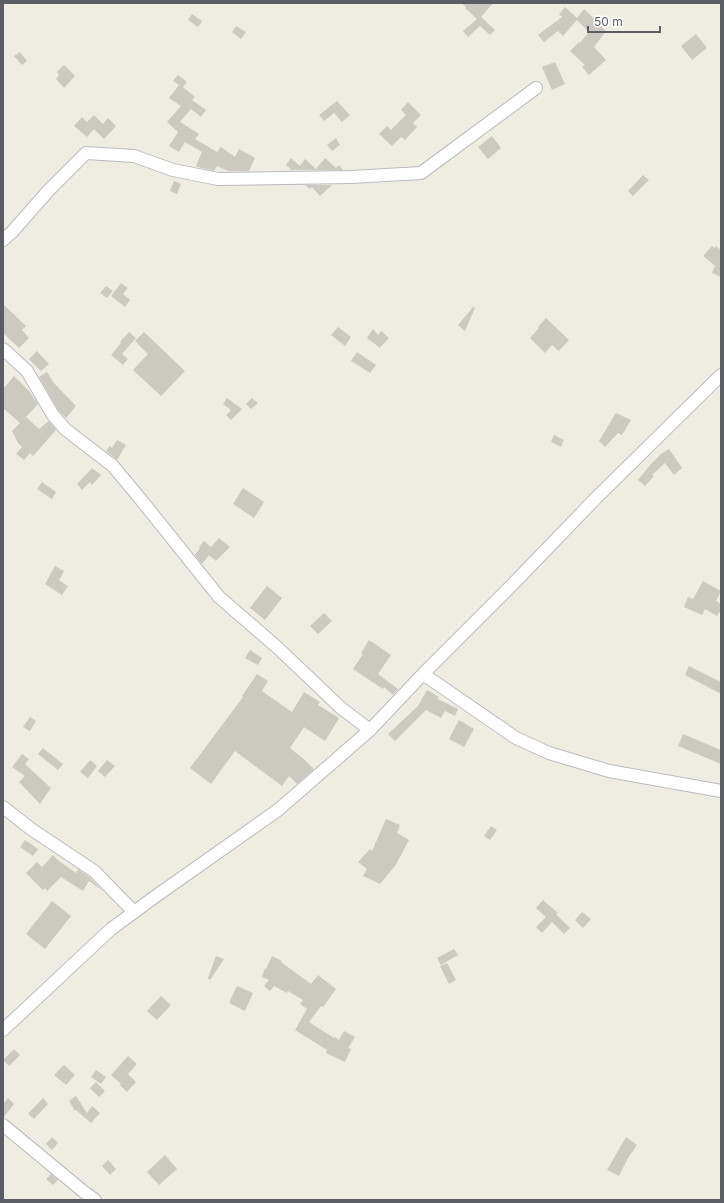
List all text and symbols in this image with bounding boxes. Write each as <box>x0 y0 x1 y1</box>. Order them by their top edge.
scale bar <box>588 8 660 34</box>
text: 50 m <box>594 14 623 29</box>

